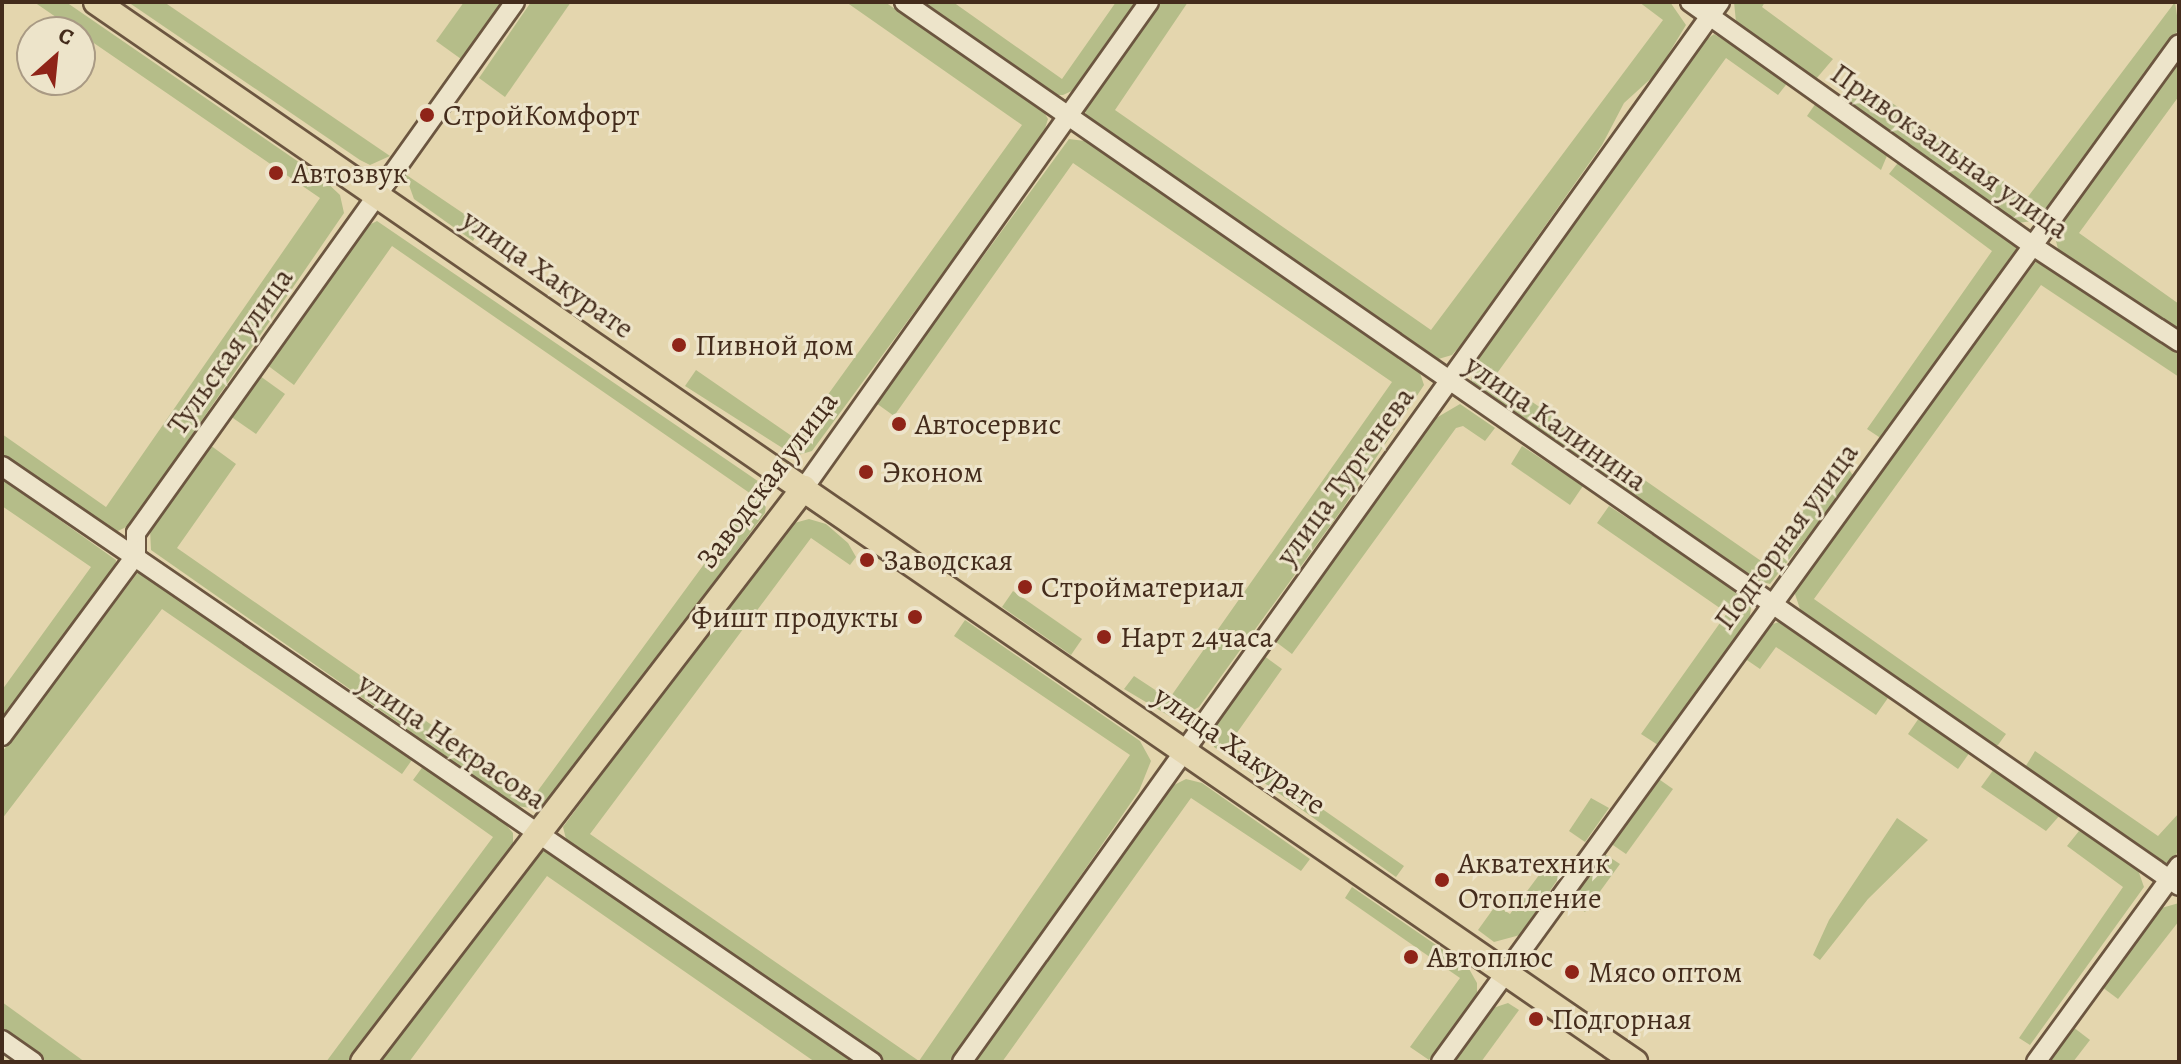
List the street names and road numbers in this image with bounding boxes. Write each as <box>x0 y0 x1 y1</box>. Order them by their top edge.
street label: Привокзальная улица <box>1824 55 2076 247</box>
street label: улица Хакурате <box>455 201 641 347</box>
street label: Тульская улица <box>159 261 301 441</box>
street label: улица Калинина <box>1458 347 1654 499</box>
street label: улица Тургенева <box>1268 380 1422 572</box>
street label: Заводская улица <box>689 384 845 576</box>
street label: Подгорная улица <box>1706 435 1866 637</box>
street label: улица Некрасова <box>351 665 553 817</box>
street label: улица Хакурате <box>1147 677 1333 823</box>

